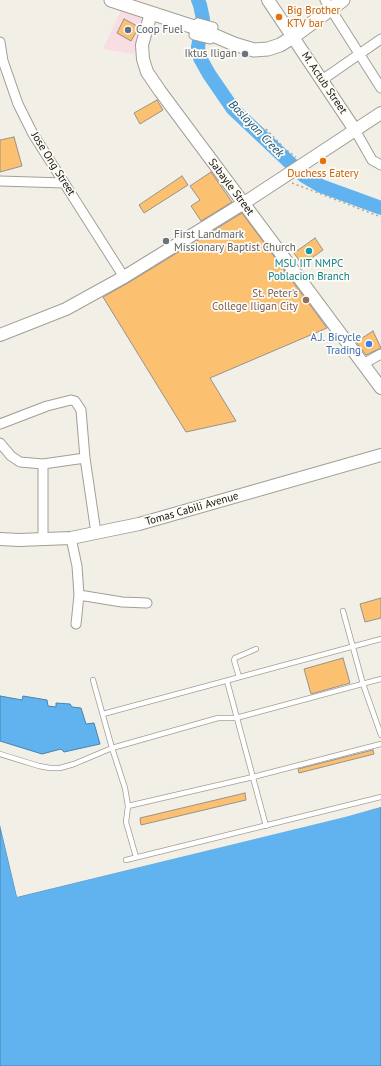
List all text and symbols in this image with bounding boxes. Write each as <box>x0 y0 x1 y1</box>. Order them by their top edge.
place label: Big Brother KTV bar <box>287 4 340 30</box>
marker: Big Brother KTV bar <box>274 12 284 22</box>
place label: Coop Fuel <box>136 23 183 37</box>
marker: Coop Fuel <box>123 25 133 35</box>
place label: Iktus Iligan <box>185 47 237 61</box>
marker: Iktus Iligan <box>240 49 250 59</box>
street label: M. Actub Street <box>298 50 350 116</box>
water label: Baslayan Creek <box>225 98 287 160</box>
street label: Jose Ong Street <box>28 130 78 198</box>
street label: Sabayle Street <box>205 156 257 218</box>
marker: Duchess Eatery <box>318 156 328 166</box>
place label: Duchess Eatery <box>287 167 359 181</box>
place label: First Landmark Missionary Baptist Church <box>174 228 296 254</box>
marker: First Landmark Missionary Baptist Church <box>161 236 171 246</box>
marker: MSU IIT NMPC Poblacion Branch <box>304 246 314 256</box>
place label: MSU IIT NMPC Poblacion Branch <box>268 257 350 283</box>
place label: St. Peter's College Iligan City <box>212 287 298 313</box>
marker: St. Peter's College Iligan City <box>301 295 311 305</box>
place label: A.J. Bicycle Trading <box>310 331 361 357</box>
marker: A.J. Bicycle Trading <box>364 339 374 349</box>
street label: Tomas Cabili Avenue <box>144 489 240 529</box>

